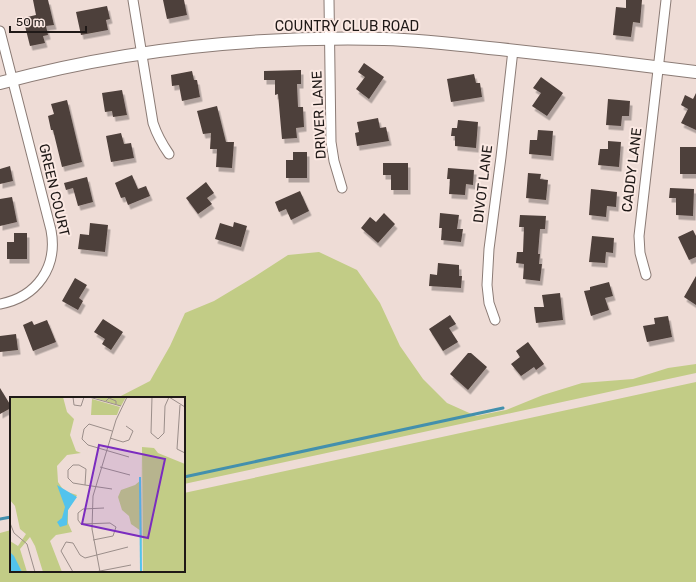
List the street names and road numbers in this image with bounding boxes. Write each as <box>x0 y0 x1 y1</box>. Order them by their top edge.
street label: COUNTRY CLUB ROAD <box>275 18 419 35</box>
street label: DRIVER LANE <box>308 70 330 160</box>
street label: CADDY LANE <box>618 127 646 213</box>
street label: GREEN COURT <box>35 142 73 238</box>
street label: DIVOT LANE <box>470 144 496 224</box>

